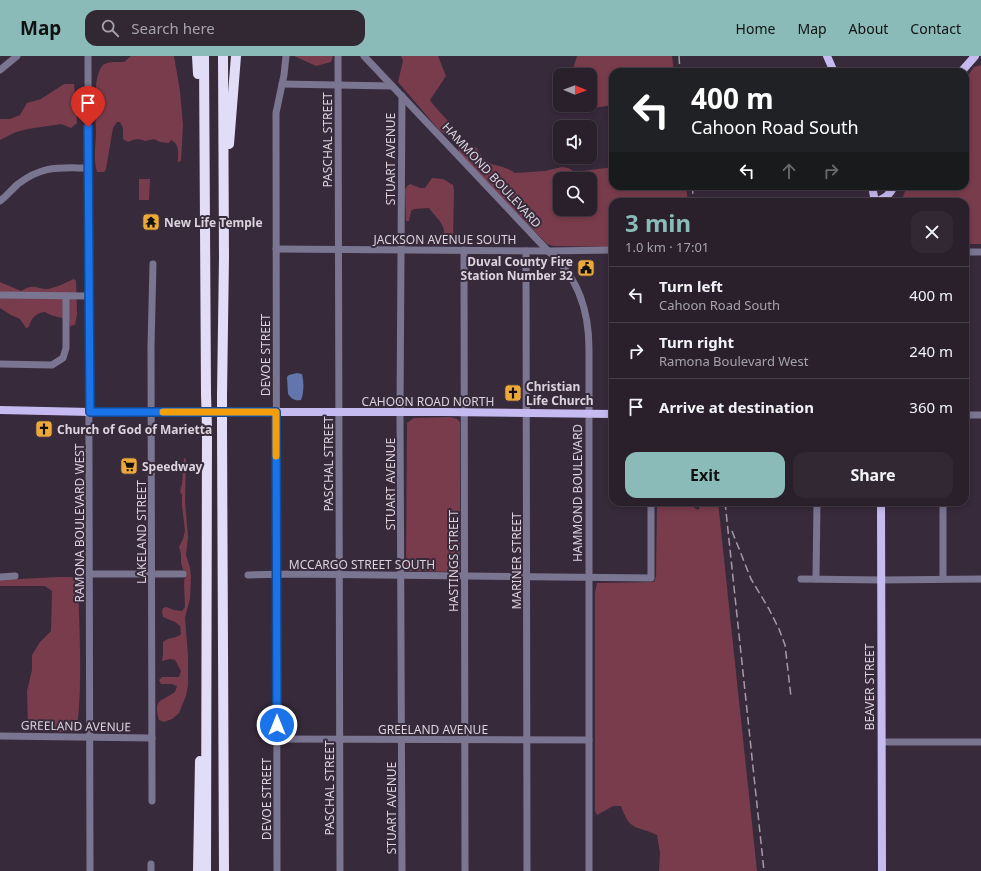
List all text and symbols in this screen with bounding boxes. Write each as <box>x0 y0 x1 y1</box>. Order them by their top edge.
search box <box>85 10 365 46</box>
text: Map <box>20 15 61 41</box>
icon: search <box>99 17 121 39</box>
text: Search here <box>131 18 215 38</box>
text: Home <box>736 19 775 38</box>
text: Map <box>797 19 827 38</box>
text: About <box>849 19 888 38</box>
text: Contact <box>910 19 961 38</box>
north arrow <box>553 68 597 112</box>
map controls <box>553 68 597 216</box>
text: 400 m <box>691 79 774 117</box>
icon: left <box>625 84 677 136</box>
pin <box>71 86 105 127</box>
icon: arrive <box>77 92 99 114</box>
street label: PASCHAL STREET <box>319 92 336 188</box>
street label: STUART AVENUE <box>382 113 399 205</box>
text: Cahoon Road South <box>691 115 859 139</box>
street label: HAMMOND BOULEVARD <box>439 119 546 232</box>
button: sound <box>553 120 597 164</box>
icon: left <box>736 160 758 182</box>
icon: ahead <box>778 160 800 182</box>
icon: right <box>820 160 842 182</box>
button: search <box>553 172 597 216</box>
text: 3 min <box>625 206 691 239</box>
button: close <box>911 211 953 253</box>
temple icon: New Life Temple <box>141 212 161 232</box>
place label: New Life Temple <box>164 214 263 231</box>
street label: JACKSON AVENUE SOUTH <box>373 231 516 248</box>
text: 1.0 km · 17:01 <box>625 238 709 256</box>
place label: Duval County Fire Station Number 32 <box>461 253 573 284</box>
public building icon: Duval County Fire Station Number 32 <box>576 258 596 278</box>
text: Turn left <box>659 276 723 296</box>
icon: left <box>625 284 647 306</box>
text: 400 m <box>909 285 953 305</box>
text: Cahoon Road South <box>659 296 780 314</box>
street label: DEVOE STREET <box>257 313 274 396</box>
text: Turn right <box>659 332 734 352</box>
icon: right <box>625 340 647 362</box>
text: 240 m <box>909 341 953 361</box>
text: Ramona Boulevard West <box>659 352 808 370</box>
place label: Christian Life Church <box>526 378 594 409</box>
church icon: Christian Life Church <box>503 383 523 403</box>
street label: CAHOON ROAD NORTH <box>362 393 494 410</box>
icon: arrive <box>625 396 647 418</box>
text: Arrive at destination <box>659 397 814 417</box>
text: 360 m <box>909 397 953 417</box>
street label: PASCHAL STREET <box>320 416 337 512</box>
church icon: Church of God of Marietta <box>34 419 54 439</box>
place label: Church of God of Marietta <box>57 421 212 438</box>
street label: HAMMOND BOULEVARD <box>569 424 586 562</box>
street label: STUART AVENUE <box>382 438 399 530</box>
street label: RAMONA BOULEVARD WEST <box>71 443 88 603</box>
button: Exit <box>625 452 785 498</box>
button: Share <box>793 452 953 498</box>
supermarket icon: Speedway <box>119 456 139 476</box>
place label: Speedway <box>142 458 203 475</box>
street label: LAKELAND STREET <box>133 480 150 584</box>
street label: HASTINGS STREET <box>445 510 462 612</box>
street label: MARINER STREET <box>508 512 525 610</box>
street label: MCCARGO STREET SOUTH <box>289 556 435 573</box>
street label: BEAVER STREET <box>861 643 878 730</box>
position arrow <box>256 704 298 746</box>
street label: GREELAND AVENUE <box>21 717 131 735</box>
street label: GREELAND AVENUE <box>378 721 488 738</box>
street label: PASCHAL STREET <box>321 740 338 836</box>
street label: DEVOE STREET <box>258 757 275 840</box>
street label: STUART AVENUE <box>383 762 400 854</box>

